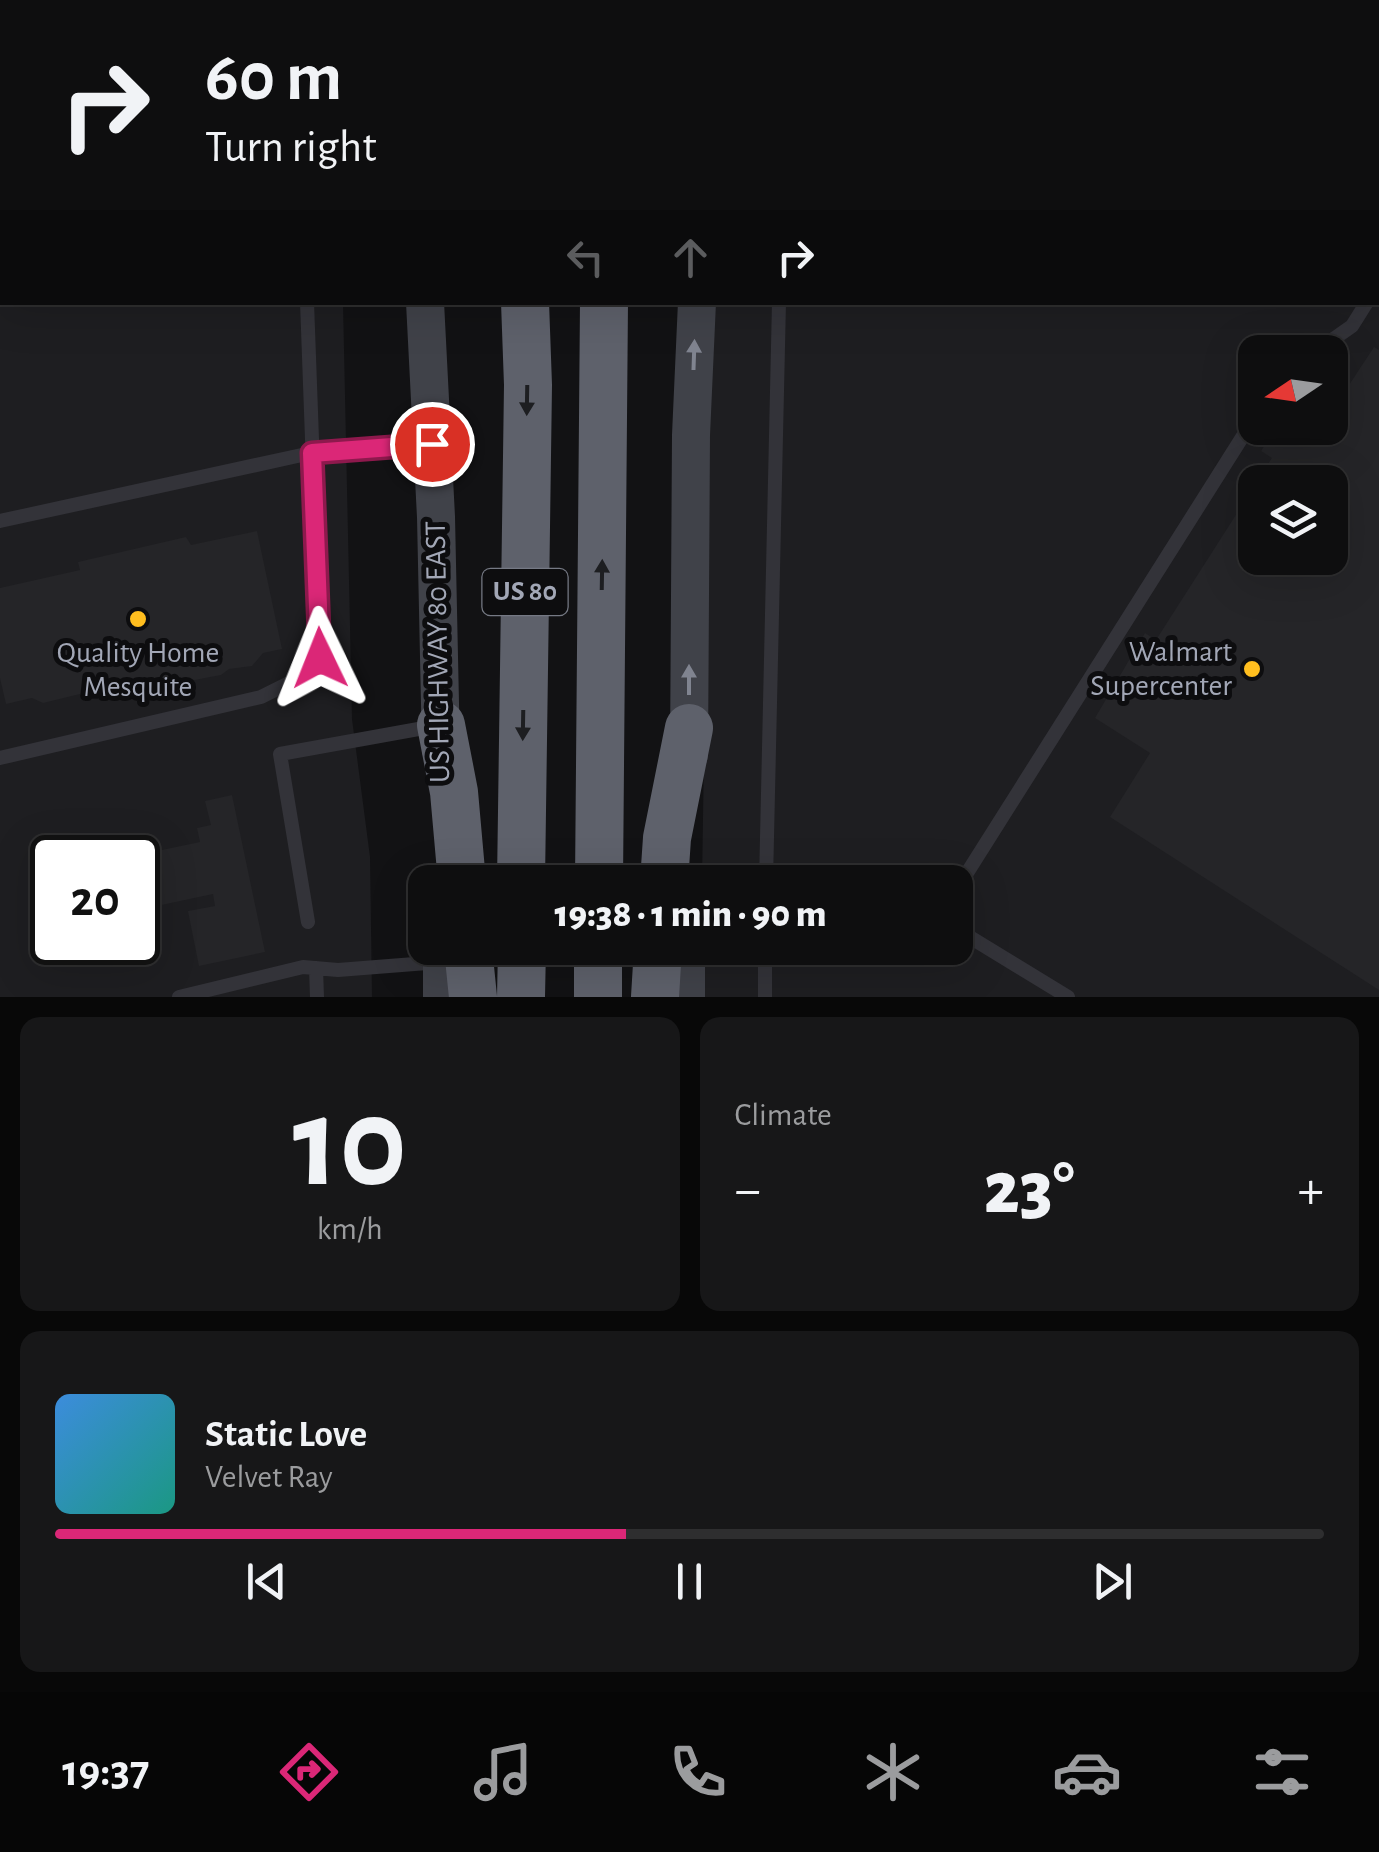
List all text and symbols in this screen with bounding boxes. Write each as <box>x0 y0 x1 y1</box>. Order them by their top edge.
icon: right <box>40 40 170 170</box>
text: 60 m <box>205 43 342 113</box>
text: Turn right <box>205 125 377 170</box>
icon: left <box>558 230 613 285</box>
icon: ahead <box>663 230 718 285</box>
icon: right <box>768 230 823 285</box>
north arrow <box>1238 335 1348 445</box>
map controls <box>1238 335 1348 575</box>
one-way arrow <box>687 339 703 371</box>
one-way arrow <box>519 384 535 416</box>
pin <box>390 402 475 487</box>
icon: arrive <box>405 417 460 472</box>
button: layers <box>1238 465 1348 575</box>
street label: US HIGHWAY 80 EAST <box>421 520 455 783</box>
one-way arrow <box>594 559 610 591</box>
road number: US 80 <box>482 569 568 615</box>
position arrow <box>268 606 372 710</box>
marker: Quality Home Mesquite <box>127 608 149 630</box>
place label: Walmart Supercenter <box>1090 637 1232 701</box>
place label: Quality Home Mesquite <box>57 638 219 702</box>
marker: Walmart Supercenter <box>1241 658 1263 680</box>
one-way arrow <box>682 664 698 696</box>
one-way arrow <box>515 709 531 741</box>
speed limit sign: 20 <box>30 835 160 965</box>
text: 19:38 · 1 min · 90 m <box>555 896 826 934</box>
text: 10 <box>292 1080 407 1210</box>
text: Climate <box>735 1099 832 1131</box>
text: 23° <box>984 1152 1075 1227</box>
text: − <box>735 1163 761 1218</box>
text: + <box>1298 1163 1324 1218</box>
text: km/h <box>317 1213 383 1245</box>
text: Static Love <box>205 1416 367 1454</box>
text: Velvet Ray <box>205 1461 333 1493</box>
icon: previous <box>239 1554 294 1609</box>
icon: pause <box>662 1554 717 1609</box>
icon: next <box>1085 1554 1140 1609</box>
icon: directions <box>274 1737 344 1807</box>
icon: music <box>468 1737 538 1807</box>
icon: phone <box>663 1737 733 1807</box>
icon: climate <box>858 1737 928 1807</box>
icon: car <box>1052 1737 1122 1807</box>
icon: filters <box>1247 1737 1317 1807</box>
text: 19:37 <box>62 1749 149 1794</box>

